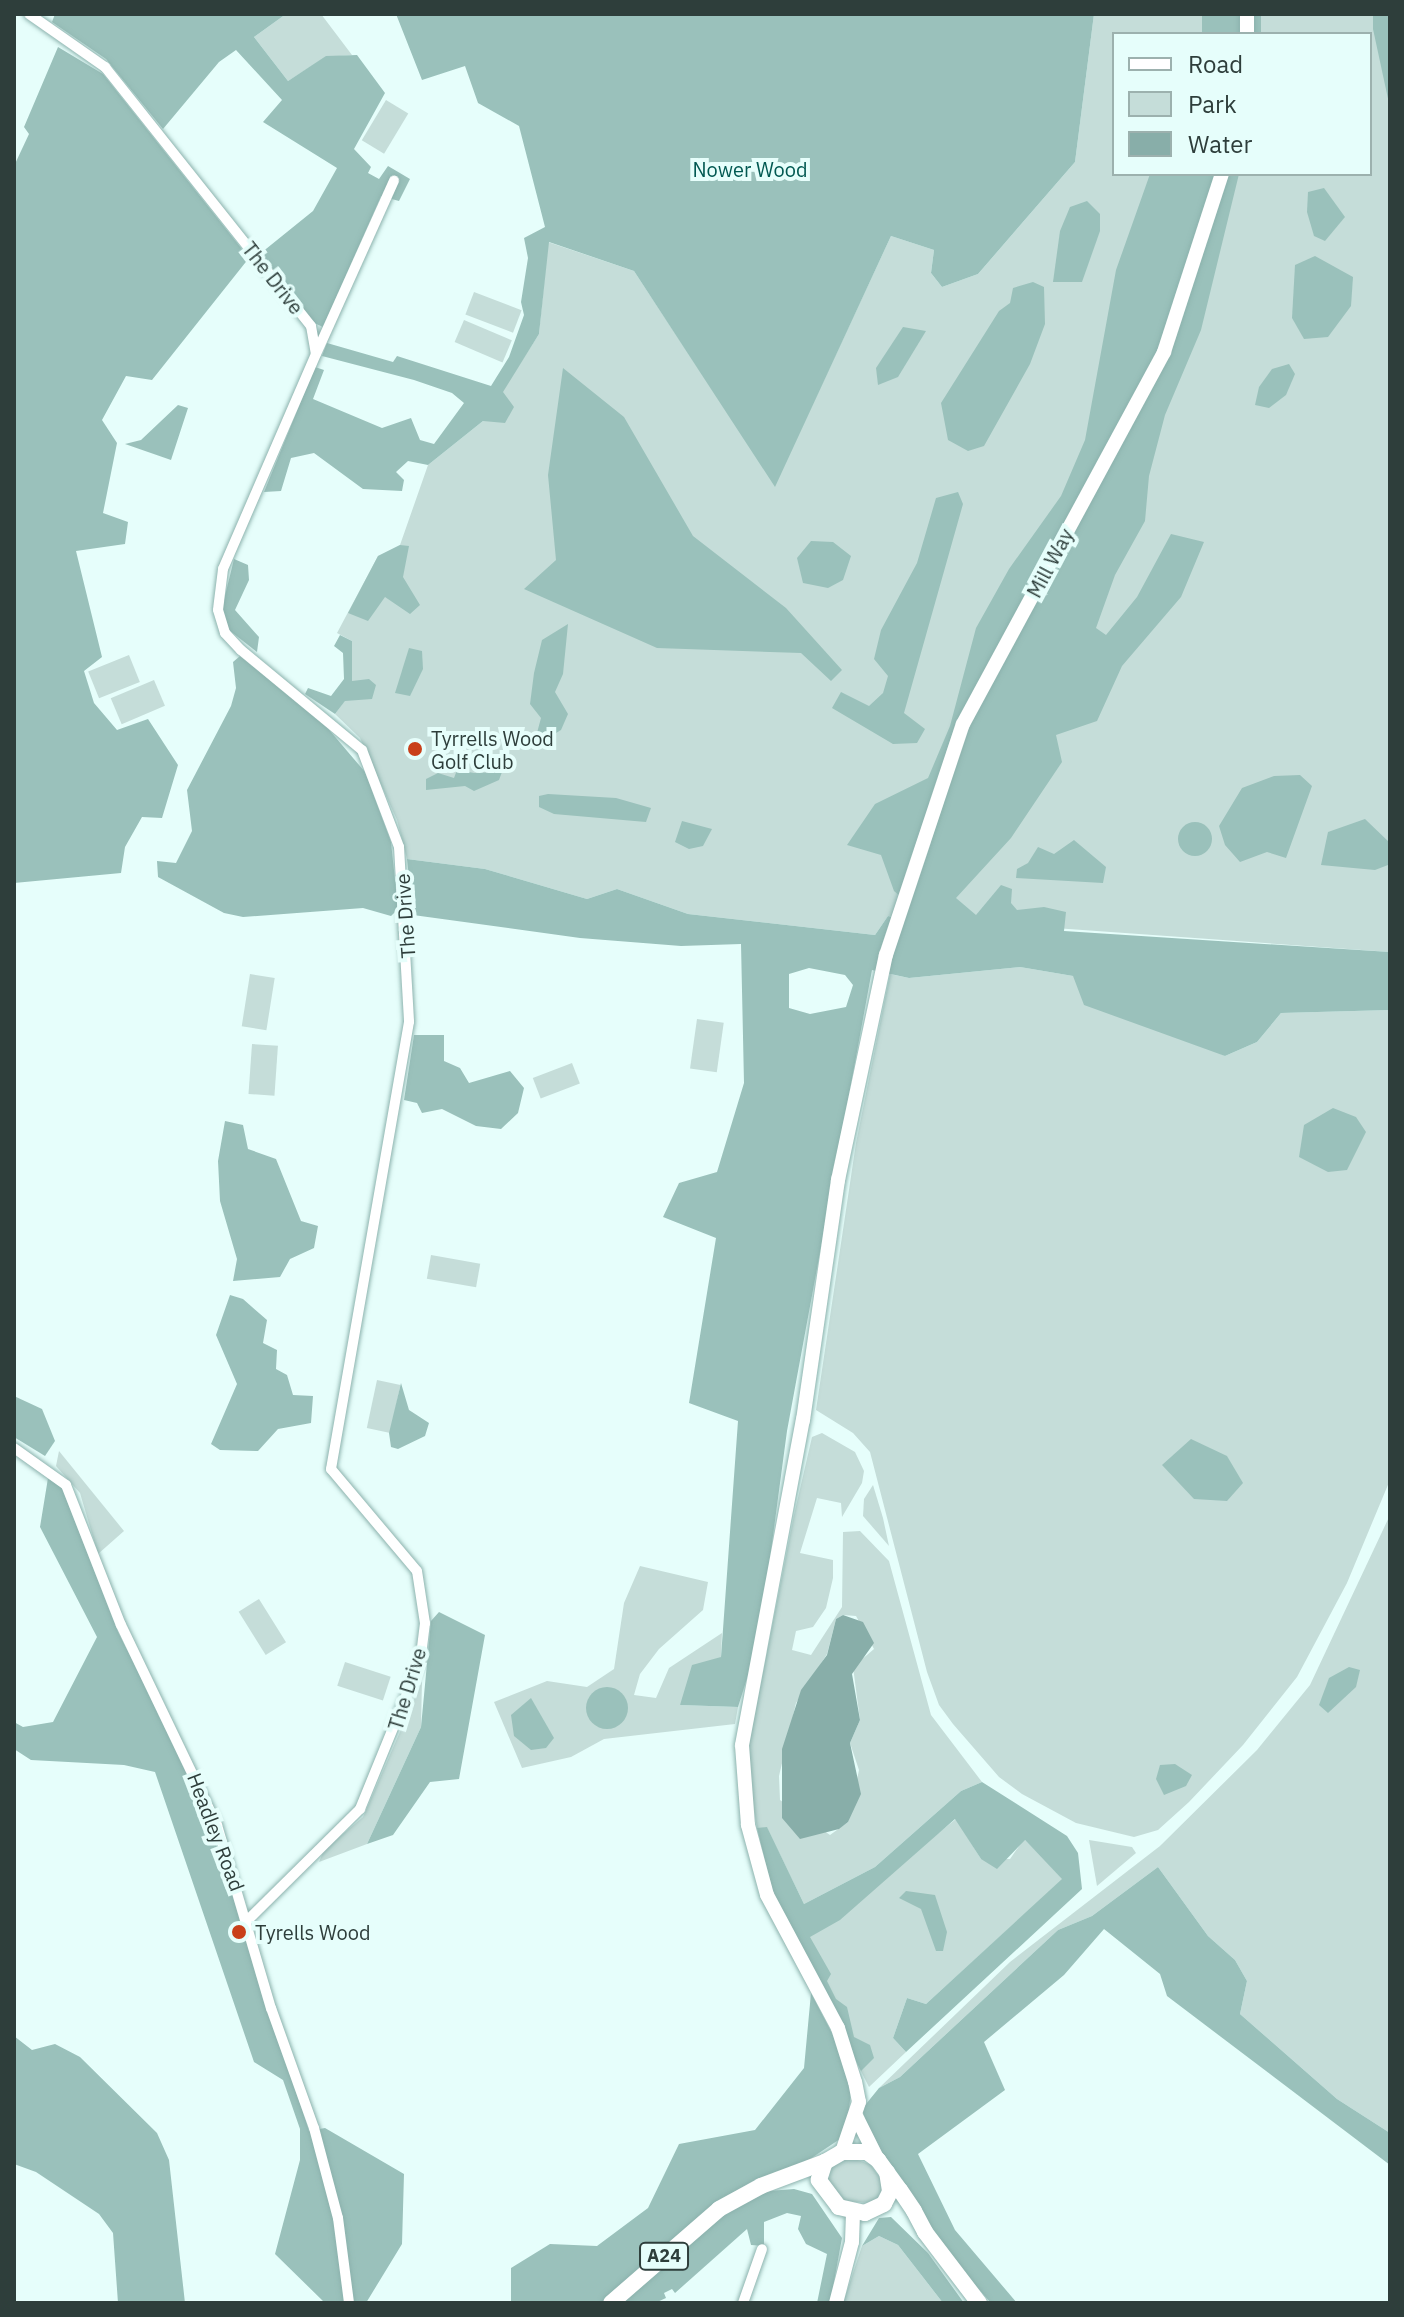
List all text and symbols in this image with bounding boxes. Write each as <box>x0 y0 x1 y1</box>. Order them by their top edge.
legend <box>1112 32 1372 176</box>
text: Road <box>1188 48 1243 80</box>
text: Park <box>1188 88 1237 120</box>
text: Water <box>1188 128 1252 160</box>
park label: Nower Wood <box>692 157 808 181</box>
street label: The Drive <box>237 237 309 319</box>
street label: Mill Way <box>1022 524 1078 602</box>
place label: Tyrrells Wood Golf Club <box>431 726 554 773</box>
marker: Tyrrells Wood Golf Club <box>406 740 424 758</box>
street label: The Drive <box>390 873 420 959</box>
street label: The Drive <box>383 1645 431 1733</box>
street label: Headley Road <box>183 1770 249 1894</box>
place label: Tyrells Wood <box>255 1920 371 1944</box>
marker: Tyrells Wood <box>230 1923 248 1941</box>
road number: A24 <box>638 2242 690 2270</box>

